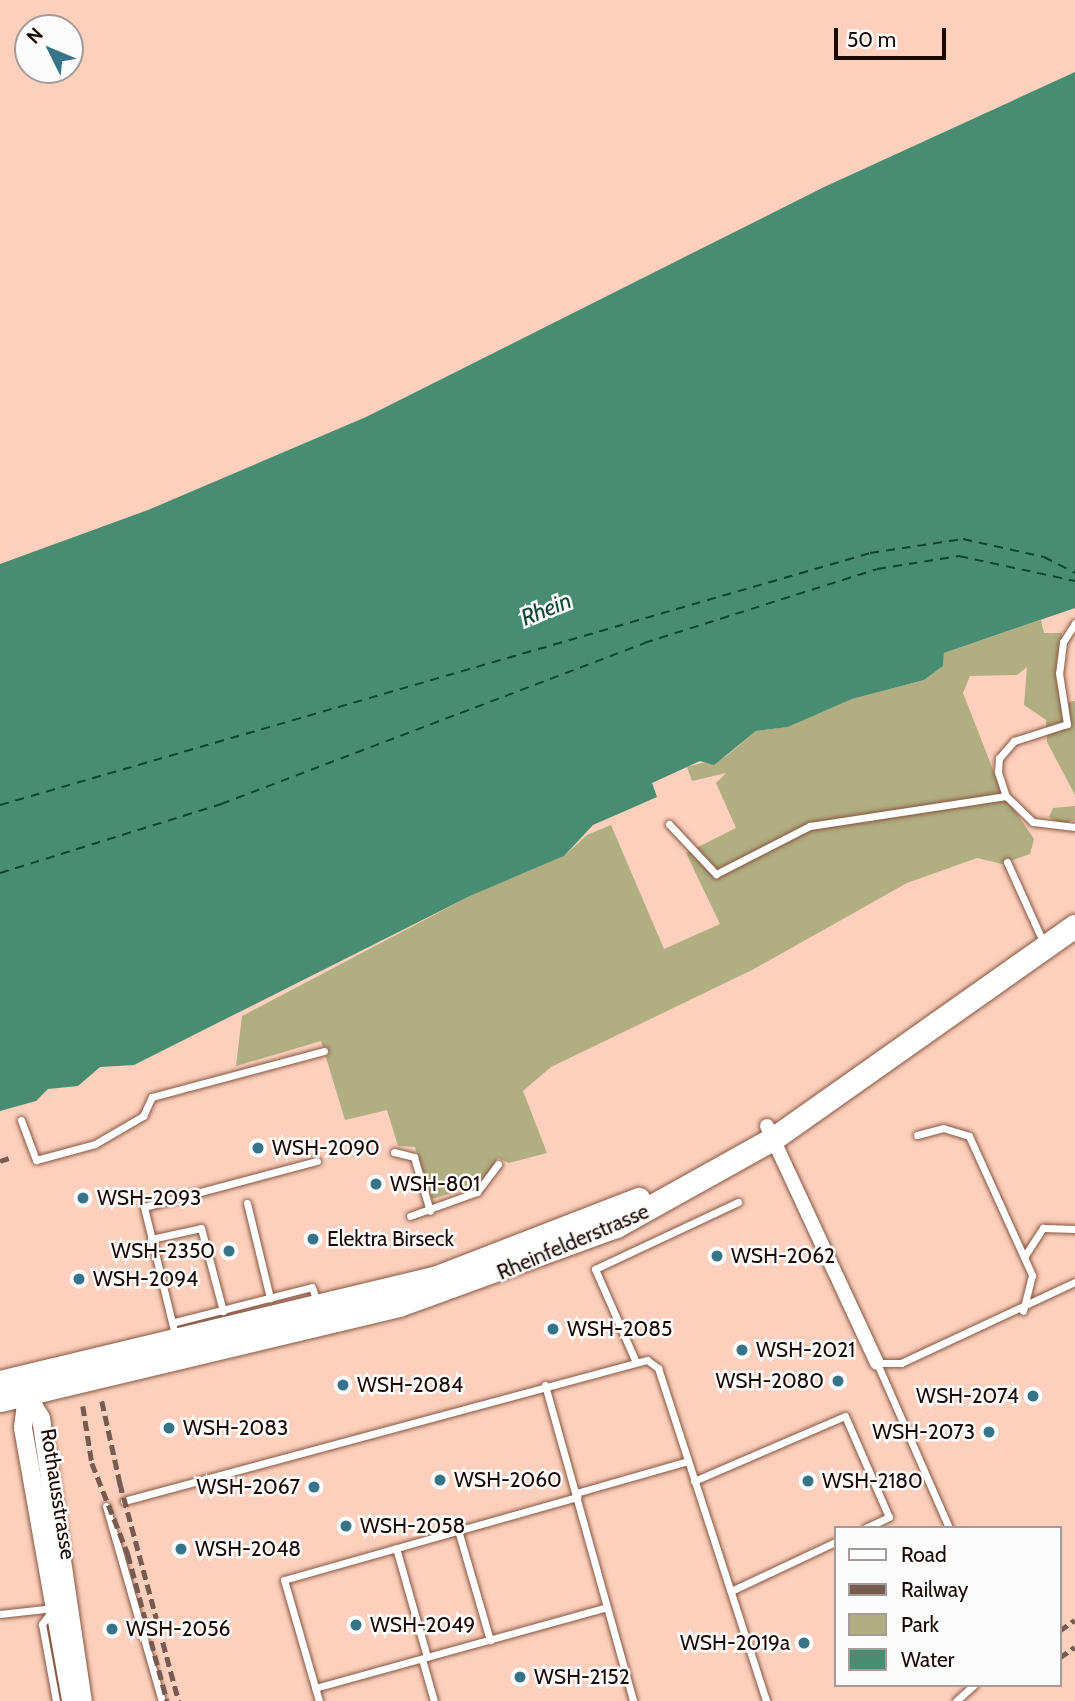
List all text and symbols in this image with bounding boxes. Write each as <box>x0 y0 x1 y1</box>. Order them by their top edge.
north arrow <box>14 14 84 84</box>
scale bar <box>837 14 949 58</box>
text: N <box>22 23 48 48</box>
text: 50 m <box>847 27 896 52</box>
water label: Rhein <box>517 587 575 631</box>
place label: WSH-2090 <box>272 1135 380 1161</box>
marker: WSH-2090 <box>250 1140 266 1156</box>
place label: WSH-801 <box>390 1171 480 1197</box>
marker: WSH-801 <box>368 1176 384 1192</box>
place label: WSH-2093 <box>97 1185 201 1211</box>
marker: WSH-2093 <box>75 1190 91 1206</box>
street label: Rheinfelderstrasse <box>493 1199 653 1285</box>
place label: Elektra Birseck <box>327 1226 454 1252</box>
marker: Elektra Birseck <box>305 1231 321 1247</box>
place label: WSH-2350 <box>111 1238 215 1264</box>
marker: WSH-2350 <box>221 1243 237 1259</box>
place label: WSH-2062 <box>731 1243 835 1269</box>
marker: WSH-2062 <box>709 1248 725 1264</box>
place label: WSH-2094 <box>93 1266 198 1292</box>
marker: WSH-2094 <box>71 1271 87 1287</box>
place label: WSH-2085 <box>567 1316 672 1342</box>
marker: WSH-2085 <box>545 1321 561 1337</box>
place label: WSH-2021 <box>756 1337 855 1363</box>
marker: WSH-2021 <box>734 1342 750 1358</box>
place label: WSH-2080 <box>715 1368 824 1394</box>
place label: WSH-2084 <box>357 1372 463 1398</box>
marker: WSH-2080 <box>830 1373 846 1389</box>
marker: WSH-2084 <box>335 1377 351 1393</box>
place label: WSH-2074 <box>916 1383 1019 1409</box>
marker: WSH-2074 <box>1025 1388 1041 1404</box>
place label: WSH-2083 <box>183 1415 288 1441</box>
place label: WSH-2073 <box>872 1419 975 1445</box>
marker: WSH-2083 <box>161 1420 177 1436</box>
marker: WSH-2073 <box>981 1424 997 1440</box>
street label: Rothausstrasse <box>35 1427 81 1561</box>
place label: WSH-2060 <box>454 1467 562 1493</box>
place label: WSH-2180 <box>822 1468 923 1494</box>
marker: WSH-2060 <box>432 1472 448 1488</box>
marker: WSH-2180 <box>800 1473 816 1489</box>
place label: WSH-2067 <box>197 1474 300 1500</box>
marker: WSH-2067 <box>306 1479 322 1495</box>
place label: WSH-2058 <box>360 1513 465 1539</box>
marker: WSH-2058 <box>338 1518 354 1534</box>
legend <box>834 1526 1061 1687</box>
place label: WSH-2048 <box>195 1536 301 1562</box>
marker: WSH-2048 <box>173 1541 189 1557</box>
text: Road <box>901 1542 947 1567</box>
text: Railway <box>901 1577 968 1602</box>
place label: WSH-2049 <box>370 1612 475 1638</box>
text: Park <box>901 1612 939 1637</box>
place label: WSH-2056 <box>126 1616 230 1642</box>
marker: WSH-2049 <box>348 1617 364 1633</box>
marker: WSH-2056 <box>104 1621 120 1637</box>
place label: WSH-2019a <box>680 1630 790 1656</box>
marker: WSH-2019a <box>796 1635 812 1651</box>
text: Water <box>901 1647 954 1672</box>
place label: WSH-2152 <box>534 1664 630 1690</box>
marker: WSH-2152 <box>512 1669 528 1685</box>

